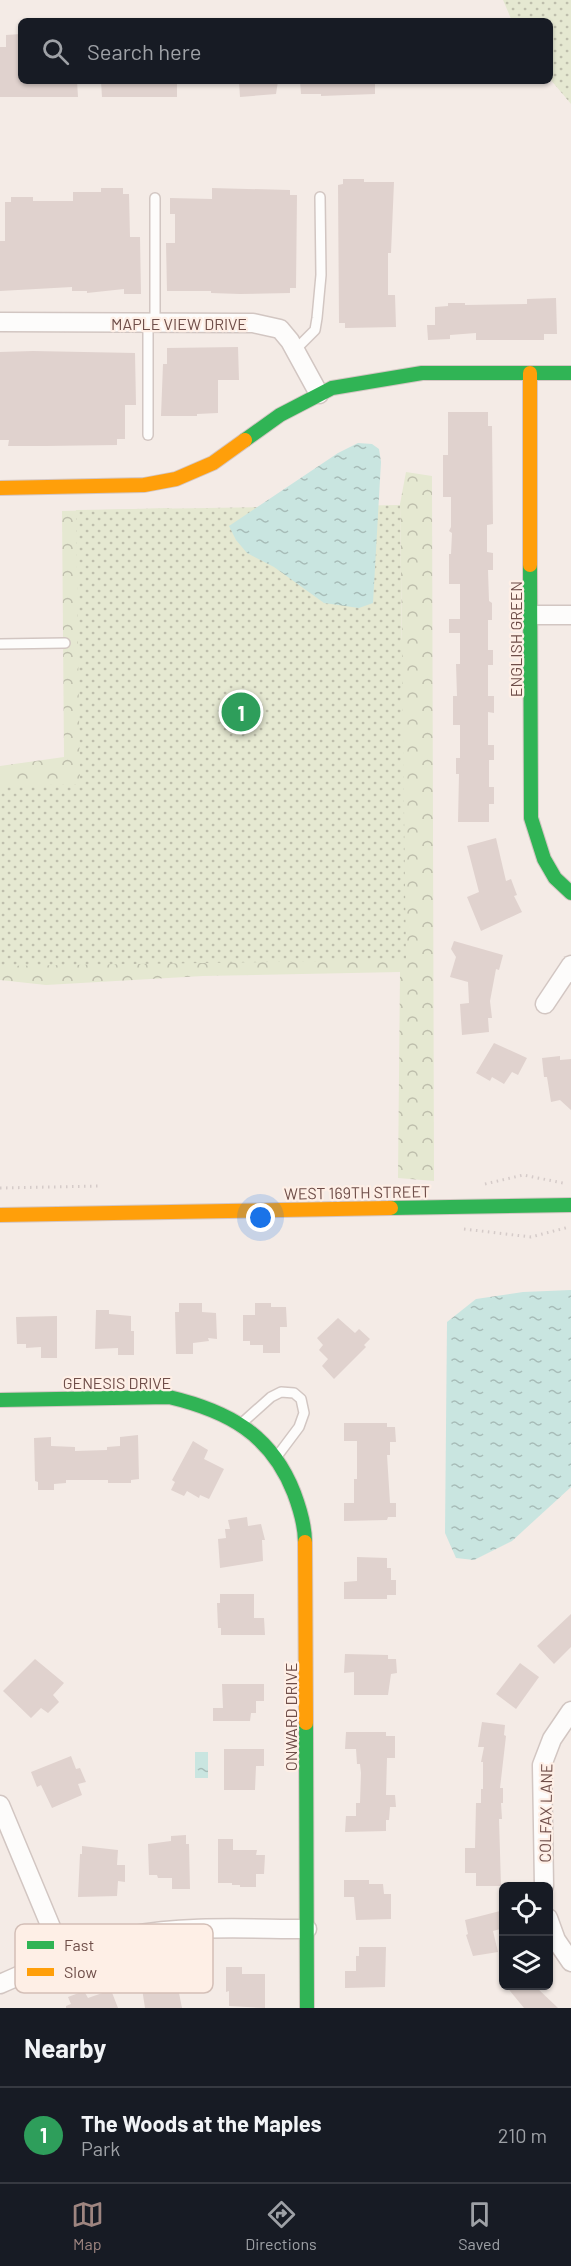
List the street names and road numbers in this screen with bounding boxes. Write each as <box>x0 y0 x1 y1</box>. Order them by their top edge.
street label: MAPLE VIEW DRIVE <box>111 314 247 333</box>
street label: ENGLISH GREEN <box>506 581 525 697</box>
street label: WEST 169TH STREET <box>284 1181 430 1203</box>
street label: GENESIS DRIVE <box>63 1373 171 1392</box>
street label: ONWARD DRIVE <box>281 1663 300 1771</box>
street label: COLFAX LANE <box>535 1763 555 1863</box>

